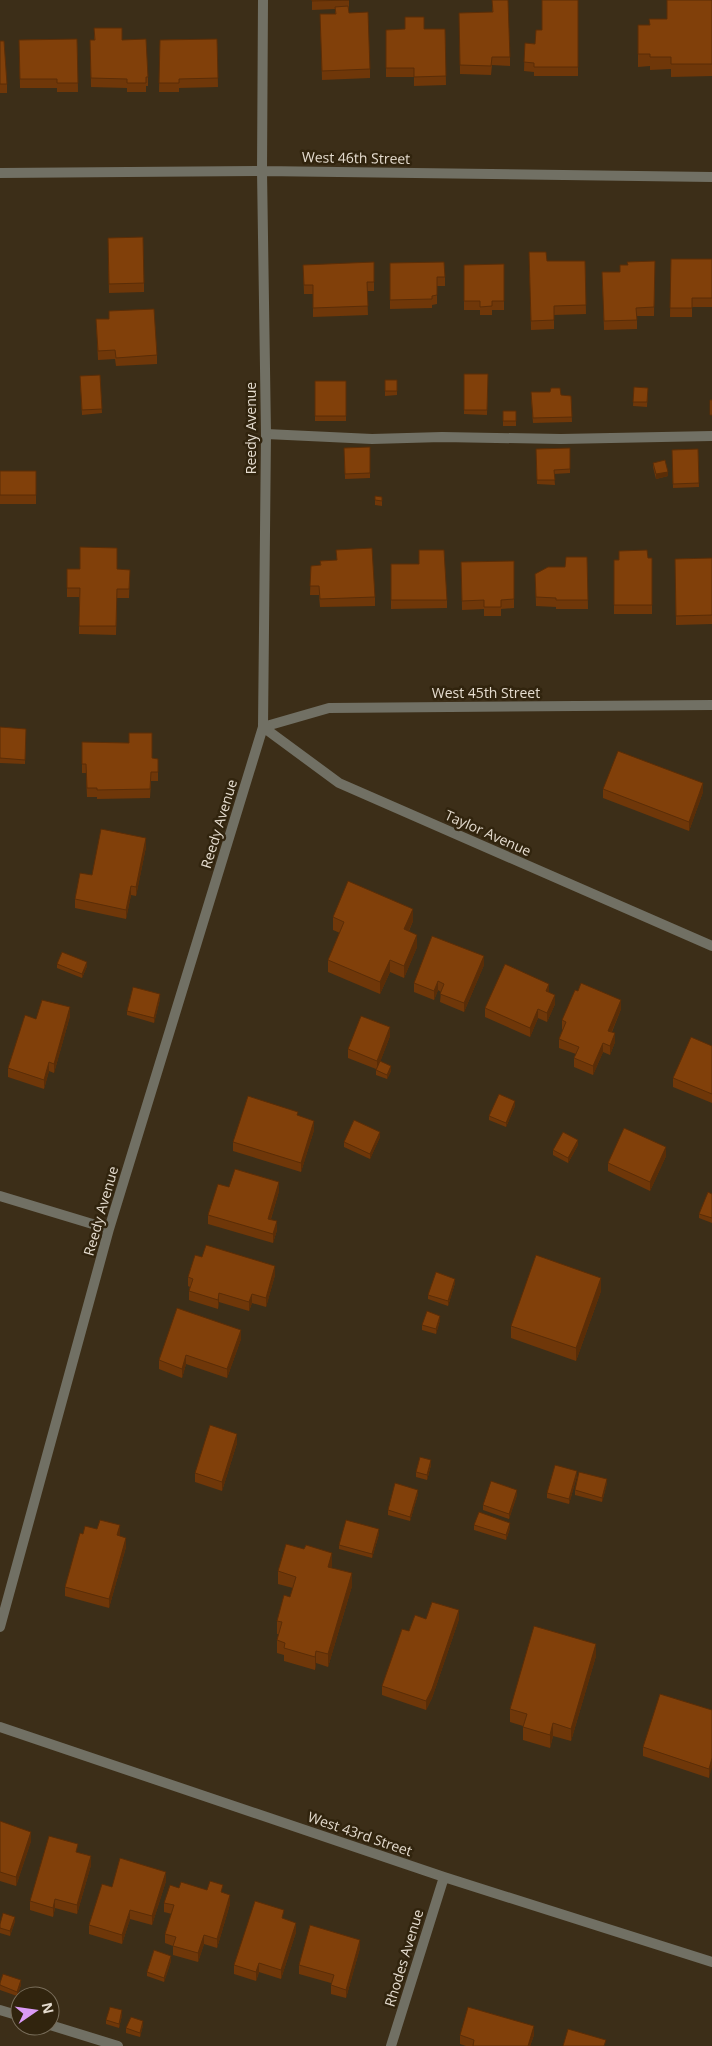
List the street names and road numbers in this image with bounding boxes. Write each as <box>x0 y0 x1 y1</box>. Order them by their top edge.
street label: West 46th Street <box>302 147 410 168</box>
street label: Reedy Avenue <box>241 382 260 474</box>
street label: West 45th Street <box>432 683 540 702</box>
street label: Reedy Avenue <box>196 777 241 871</box>
street label: Taylor Avenue <box>442 805 534 860</box>
street label: Reedy Avenue <box>79 1164 122 1258</box>
street label: West 43rd Street <box>305 1807 415 1860</box>
street label: Rhodes Avenue <box>380 1907 427 2009</box>

